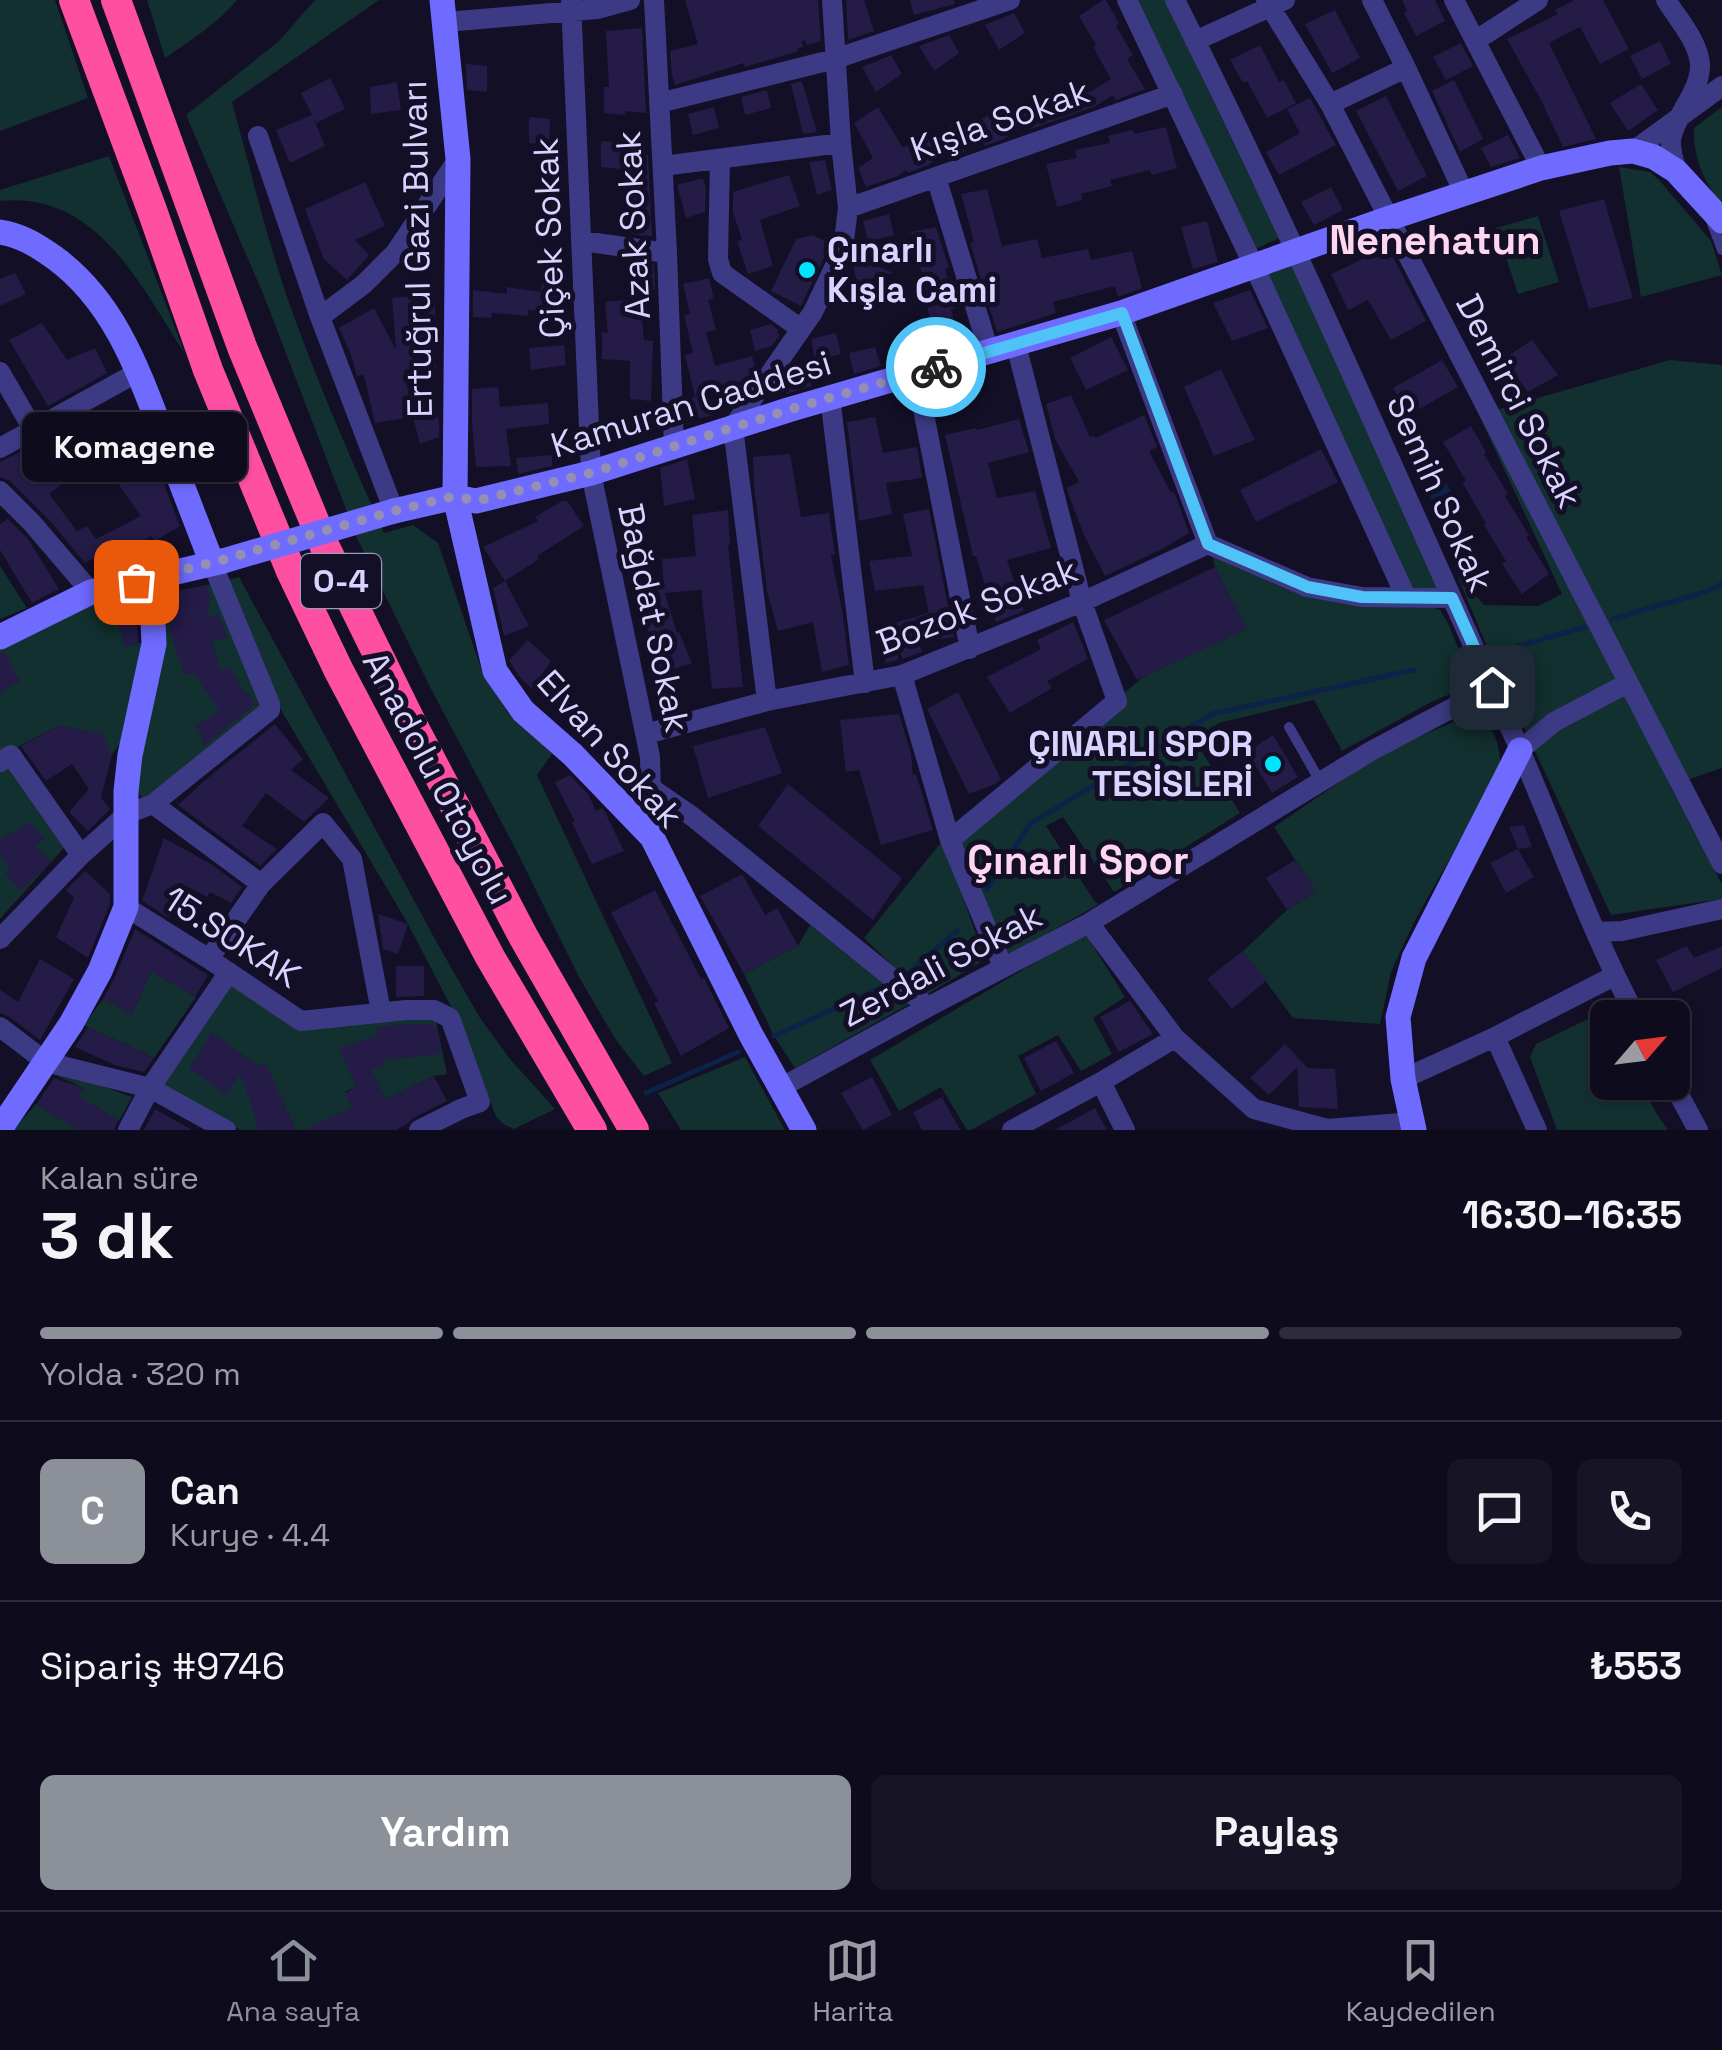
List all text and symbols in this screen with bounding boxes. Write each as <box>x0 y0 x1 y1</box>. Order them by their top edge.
street label: Kışla Sokak <box>905 69 1095 171</box>
street label: Ertuğrul Gazi Bulvarı <box>392 80 442 418</box>
street label: Azak Sokak <box>606 130 660 320</box>
street label: Çiçek Sokak <box>524 137 574 339</box>
district label: Nenehatun <box>1329 215 1541 266</box>
place label: Çınarlı Kışla Cami <box>827 228 997 312</box>
marker: Çınarlı Kışla Cami <box>796 259 818 281</box>
street label: Demirci Sokak <box>1446 287 1592 515</box>
courier <box>886 317 986 417</box>
street label: Kamuran Caddesi <box>546 340 836 468</box>
icon: bike <box>909 340 964 395</box>
street label: Semih Sokak <box>1377 387 1503 599</box>
callout: Komagene <box>23 412 248 482</box>
text: Komagene <box>54 427 215 467</box>
street label: Bağdat Sokak <box>608 500 700 736</box>
pin <box>94 540 179 625</box>
street label: Bozok Sokak <box>870 547 1084 664</box>
road number: O-4 <box>301 554 381 608</box>
icon: bag <box>109 555 164 610</box>
street label: Anadolu Otoyolu <box>353 644 523 912</box>
pin <box>1450 645 1535 730</box>
icon: home <box>1465 660 1520 715</box>
street label: Elvan Sokak <box>528 661 693 837</box>
place label: ÇINARLI SPOR TESİSLERİ <box>1028 722 1253 806</box>
marker: ÇINARLI SPOR TESİSLERİ <box>1262 753 1284 775</box>
district label: Çınarlı Spor <box>967 835 1189 886</box>
street label: 15.SOKAK <box>155 877 309 997</box>
street label: Zerdali Sokak <box>833 893 1050 1037</box>
north arrow <box>1590 1000 1690 1100</box>
map controls <box>1590 1000 1690 1100</box>
text: Kalan süre <box>40 1158 199 1198</box>
text: 16:30–16:35 <box>1462 1191 1682 1239</box>
text: 3 dk <box>40 1194 174 1277</box>
text: Yolda · 320 m <box>40 1354 241 1394</box>
button: chat <box>1447 1459 1552 1564</box>
button: phone <box>1577 1459 1682 1564</box>
text: Can <box>170 1467 240 1515</box>
text: C <box>80 1487 105 1535</box>
text: Kurye · 4.4 <box>170 1515 330 1555</box>
text: Sipariş #9746 <box>40 1642 285 1690</box>
text: ₺553 <box>1590 1642 1682 1690</box>
button: Yardım <box>40 1775 851 1890</box>
button: Paylaş <box>871 1775 1682 1890</box>
tab: Ana sayfa <box>226 1933 360 2029</box>
tab: Harita <box>812 1933 893 2029</box>
tab: Kaydedilen <box>1346 1933 1496 2029</box>

